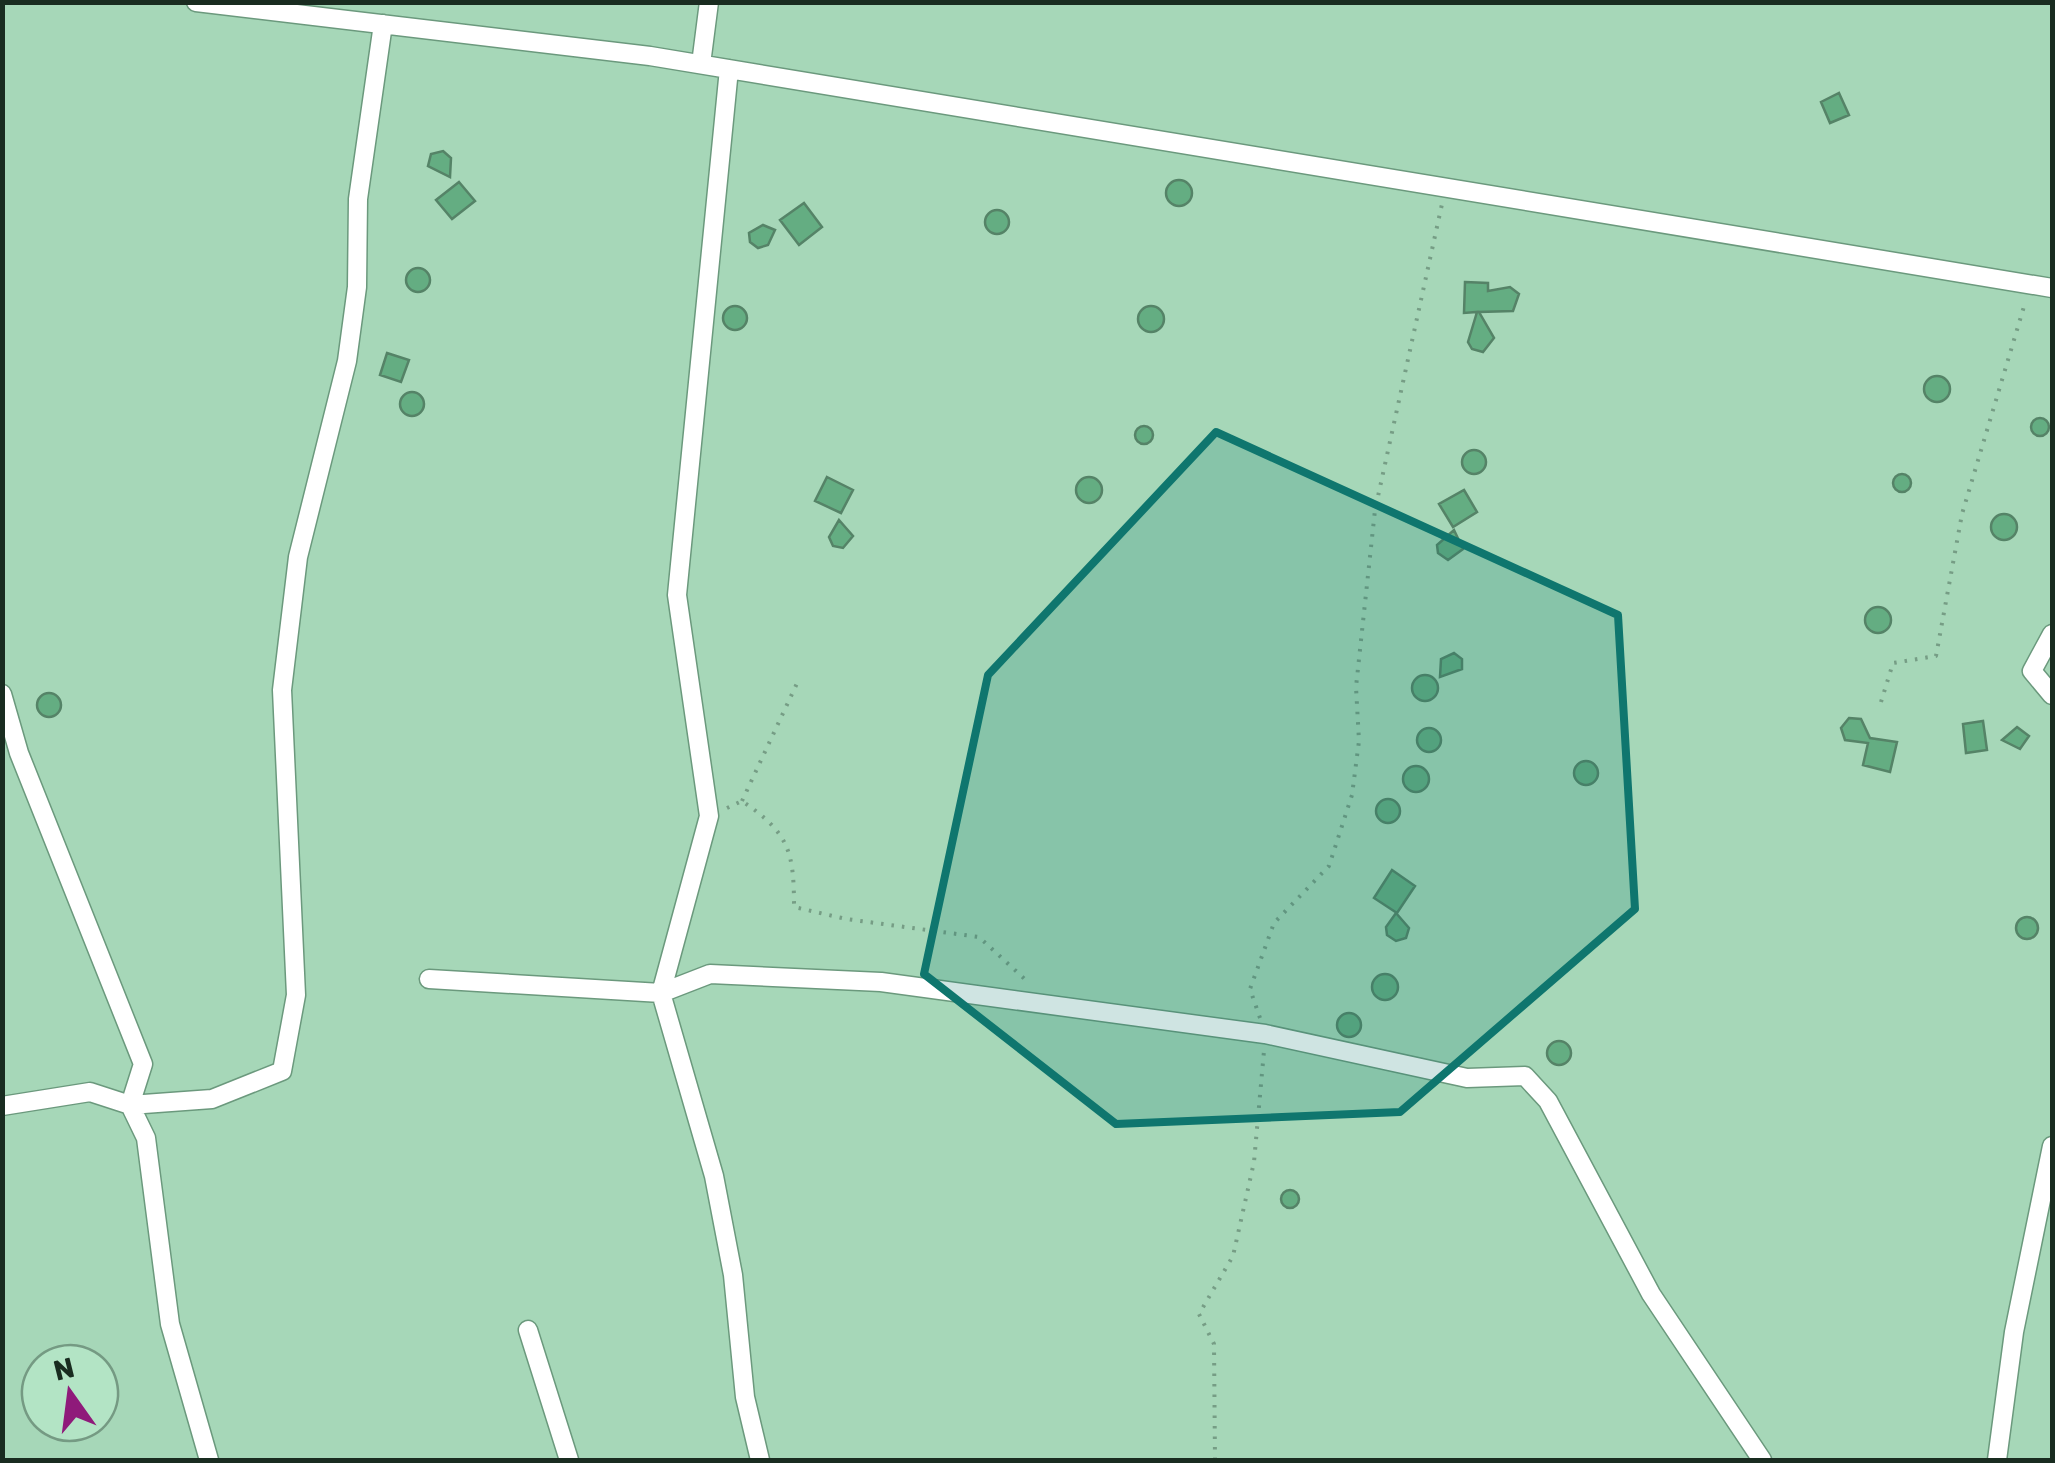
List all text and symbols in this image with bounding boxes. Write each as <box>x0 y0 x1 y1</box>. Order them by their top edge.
north arrow <box>20 1343 120 1443</box>
text: N <box>50 1351 78 1388</box>

